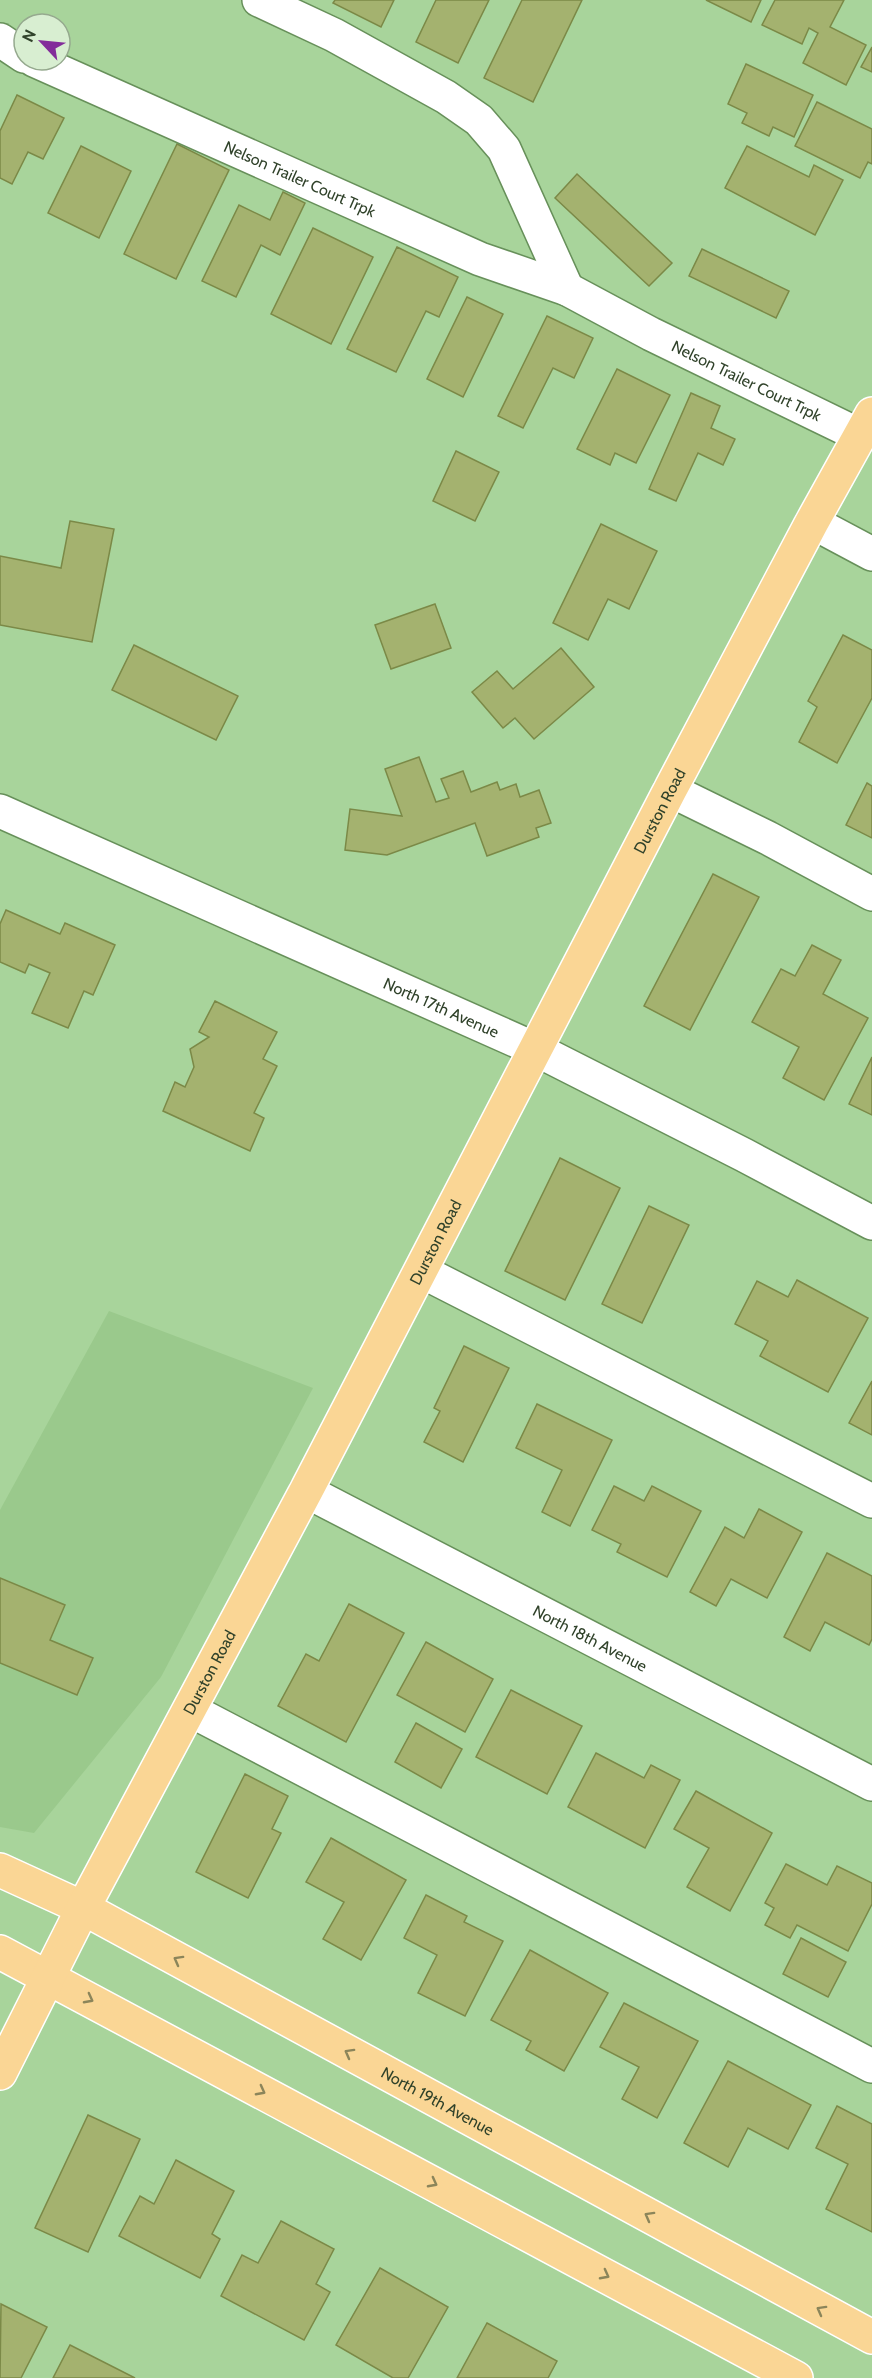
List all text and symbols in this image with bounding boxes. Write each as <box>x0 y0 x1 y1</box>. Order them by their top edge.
north arrow <box>12 12 72 72</box>
text: N <box>18 26 40 45</box>
street label: Nelson Trailer Court Trpk <box>221 137 379 221</box>
street label: Nelson Trailer Court Trpk <box>668 337 825 426</box>
street label: Durston Road <box>630 765 690 857</box>
street label: North 17th Avenue <box>380 974 502 1042</box>
street label: Durston Road <box>406 1197 466 1288</box>
street label: North 18th Avenue <box>530 1601 650 1676</box>
street label: Durston Road <box>179 1627 240 1718</box>
one-way arrow <box>173 1956 184 1967</box>
one-way arrow <box>83 1992 93 2003</box>
one-way arrow <box>345 2049 355 2060</box>
street label: North 19th Avenue <box>378 2063 497 2140</box>
one-way arrow <box>255 2084 265 2095</box>
one-way arrow <box>427 2176 437 2187</box>
one-way arrow <box>645 2212 656 2223</box>
one-way arrow <box>598 2268 609 2279</box>
one-way arrow <box>816 2306 827 2317</box>

